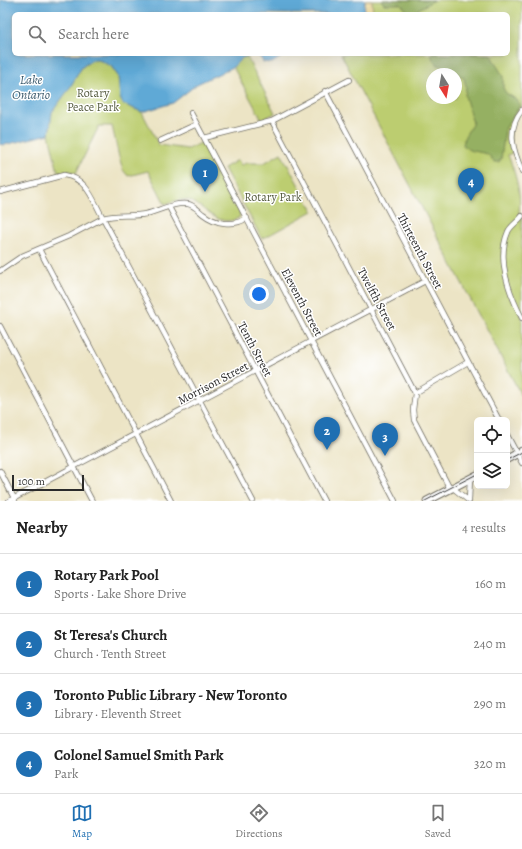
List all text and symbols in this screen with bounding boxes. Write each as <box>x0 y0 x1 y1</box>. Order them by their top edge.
search box <box>12 12 510 56</box>
icon: search <box>26 23 48 45</box>
text: Search here <box>58 24 129 44</box>
north arrow <box>426 68 462 104</box>
water label: Lake Ontario <box>12 71 50 103</box>
park label: Rotary Peace Park <box>67 85 119 115</box>
pin: 1 <box>192 159 218 192</box>
pin: 4 <box>458 168 484 201</box>
park label: Rotary Park <box>244 189 302 205</box>
street label: Thirteenth Street <box>393 210 447 292</box>
street label: Eleventh Street <box>277 265 327 339</box>
street label: Twelfth Street <box>354 265 400 333</box>
your location <box>249 284 269 304</box>
street label: Tenth Street <box>234 319 276 379</box>
street label: Morrison Street <box>175 358 251 408</box>
pin: 2 <box>314 417 340 450</box>
map controls <box>474 417 510 489</box>
button: locate <box>474 417 510 453</box>
pin: 3 <box>372 423 398 456</box>
button: layers <box>474 453 510 489</box>
scale bar <box>12 473 84 492</box>
text: 100 m <box>18 474 45 489</box>
text: Nearby <box>16 516 67 539</box>
text: 4 results <box>462 519 506 536</box>
text: Rotary Park Pool <box>54 565 159 585</box>
text: 1 <box>27 575 31 592</box>
text: 160 m <box>475 575 506 592</box>
text: Sports · Lake Shore Drive <box>54 585 186 602</box>
text: St Teresa's Church <box>54 625 167 645</box>
text: 2 <box>26 635 32 652</box>
text: 240 m <box>474 635 506 652</box>
text: Church · Tenth Street <box>54 645 166 662</box>
text: Toronto Public Library - New Toronto <box>54 685 287 705</box>
text: 3 <box>26 695 32 712</box>
text: 290 m <box>474 695 506 712</box>
text: Library · Eleventh Street <box>54 705 181 722</box>
text: Colonel Samuel Smith Park <box>54 745 224 765</box>
text: 4 <box>26 755 32 772</box>
text: 320 m <box>474 755 506 772</box>
text: Park <box>54 765 78 782</box>
tab: Map <box>71 802 93 841</box>
tab: Directions <box>235 802 283 841</box>
tab: Saved <box>425 802 451 841</box>

